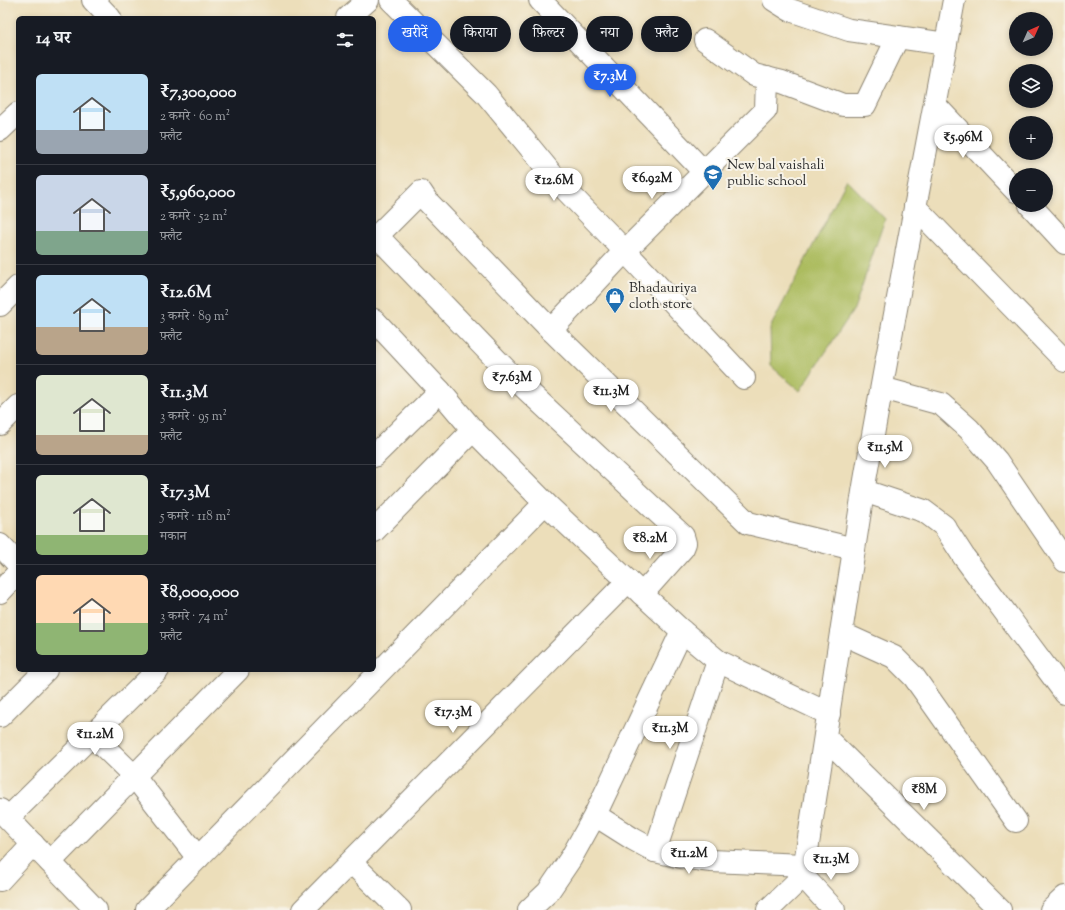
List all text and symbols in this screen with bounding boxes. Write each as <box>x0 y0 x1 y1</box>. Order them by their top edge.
north arrow <box>1009 12 1053 56</box>
map controls <box>1009 12 1053 212</box>
chip: खरीदें <box>388 16 442 52</box>
chip: किराया <box>450 16 511 52</box>
chip: फ़िल्टर <box>519 16 578 52</box>
chip: नया <box>586 16 633 52</box>
chip: फ़्लैट <box>641 16 692 52</box>
text: 14 घर <box>36 27 71 51</box>
icon: filters <box>334 29 356 51</box>
pin: ₹7.3M <box>582 64 638 98</box>
button: layers <box>1009 64 1053 108</box>
text: ₹7.3M <box>593 68 627 86</box>
text: ₹7,300,000 <box>160 81 237 105</box>
icon: home <box>68 90 116 138</box>
text: 2 कमरे · 60 m² <box>160 108 230 126</box>
button: + <box>1009 116 1053 160</box>
pin: ₹5.96M <box>930 125 996 159</box>
text: फ़्लैट <box>160 128 182 146</box>
text: ₹5.96M <box>943 129 983 147</box>
place label: New bal vaishali public school <box>727 156 825 192</box>
school or university icon: New bal vaishali public school <box>702 163 724 191</box>
pin: ₹6.92M <box>619 166 685 200</box>
pin: ₹12.6M <box>521 168 587 202</box>
button: − <box>1009 168 1053 212</box>
text: ₹6.92M <box>632 170 672 188</box>
text: ₹12.6M <box>534 172 574 190</box>
text: ₹5,960,000 <box>160 181 235 205</box>
icon: home <box>68 191 116 239</box>
text: 2 कमरे · 52 m² <box>160 208 227 226</box>
text: फ़्लैट <box>160 228 182 246</box>
place label: Bhadauriya cloth store <box>629 279 698 315</box>
text: ₹12.6M <box>160 281 211 305</box>
shop icon: Bhadauriya cloth store <box>604 286 626 314</box>
icon: home <box>68 291 116 339</box>
text: 3 कमरे · 89 m² <box>160 308 229 326</box>
text: फ़्लैट <box>160 328 182 346</box>
pin: ₹7.63M <box>479 365 545 399</box>
text: ₹7.63M <box>492 369 532 387</box>
pin: ₹11.3M <box>578 379 644 413</box>
text: ₹11.3M <box>160 381 208 405</box>
text: ₹11.3M <box>593 383 629 401</box>
icon: home <box>68 391 116 439</box>
text: 3 कमरे · 95 m² <box>160 408 227 426</box>
text: फ़्लैट <box>160 428 182 446</box>
pin: ₹11.5M <box>852 435 918 469</box>
text: ₹11.5M <box>867 439 903 457</box>
text: ₹17.3M <box>160 481 210 505</box>
icon: home <box>68 491 116 539</box>
text: 5 कमरे · 118 m² <box>160 508 231 526</box>
pin: ₹8.2M <box>622 526 678 560</box>
text: मकान <box>160 528 186 546</box>
text: ₹8.2M <box>632 530 668 548</box>
text: ₹8,000,000 <box>160 581 239 605</box>
icon: home <box>68 591 116 639</box>
text: 3 कमरे · 74 m² <box>160 608 228 626</box>
text: फ़्लैट <box>160 628 182 646</box>
pin: ₹17.3M <box>420 700 486 734</box>
text: ₹17.3M <box>434 704 472 722</box>
pin: ₹11.3M <box>637 716 703 750</box>
text: ₹11.3M <box>652 720 688 738</box>
pin: ₹11.2M <box>62 722 128 756</box>
text: ₹11.2M <box>76 726 114 744</box>
pin: ₹8M <box>905 777 943 811</box>
text: ₹8M <box>911 781 937 799</box>
pin: ₹11.2M <box>656 841 722 875</box>
text: ₹11.2M <box>670 845 708 863</box>
pin: ₹11.3M <box>798 847 864 881</box>
text: ₹11.3M <box>813 851 849 869</box>

